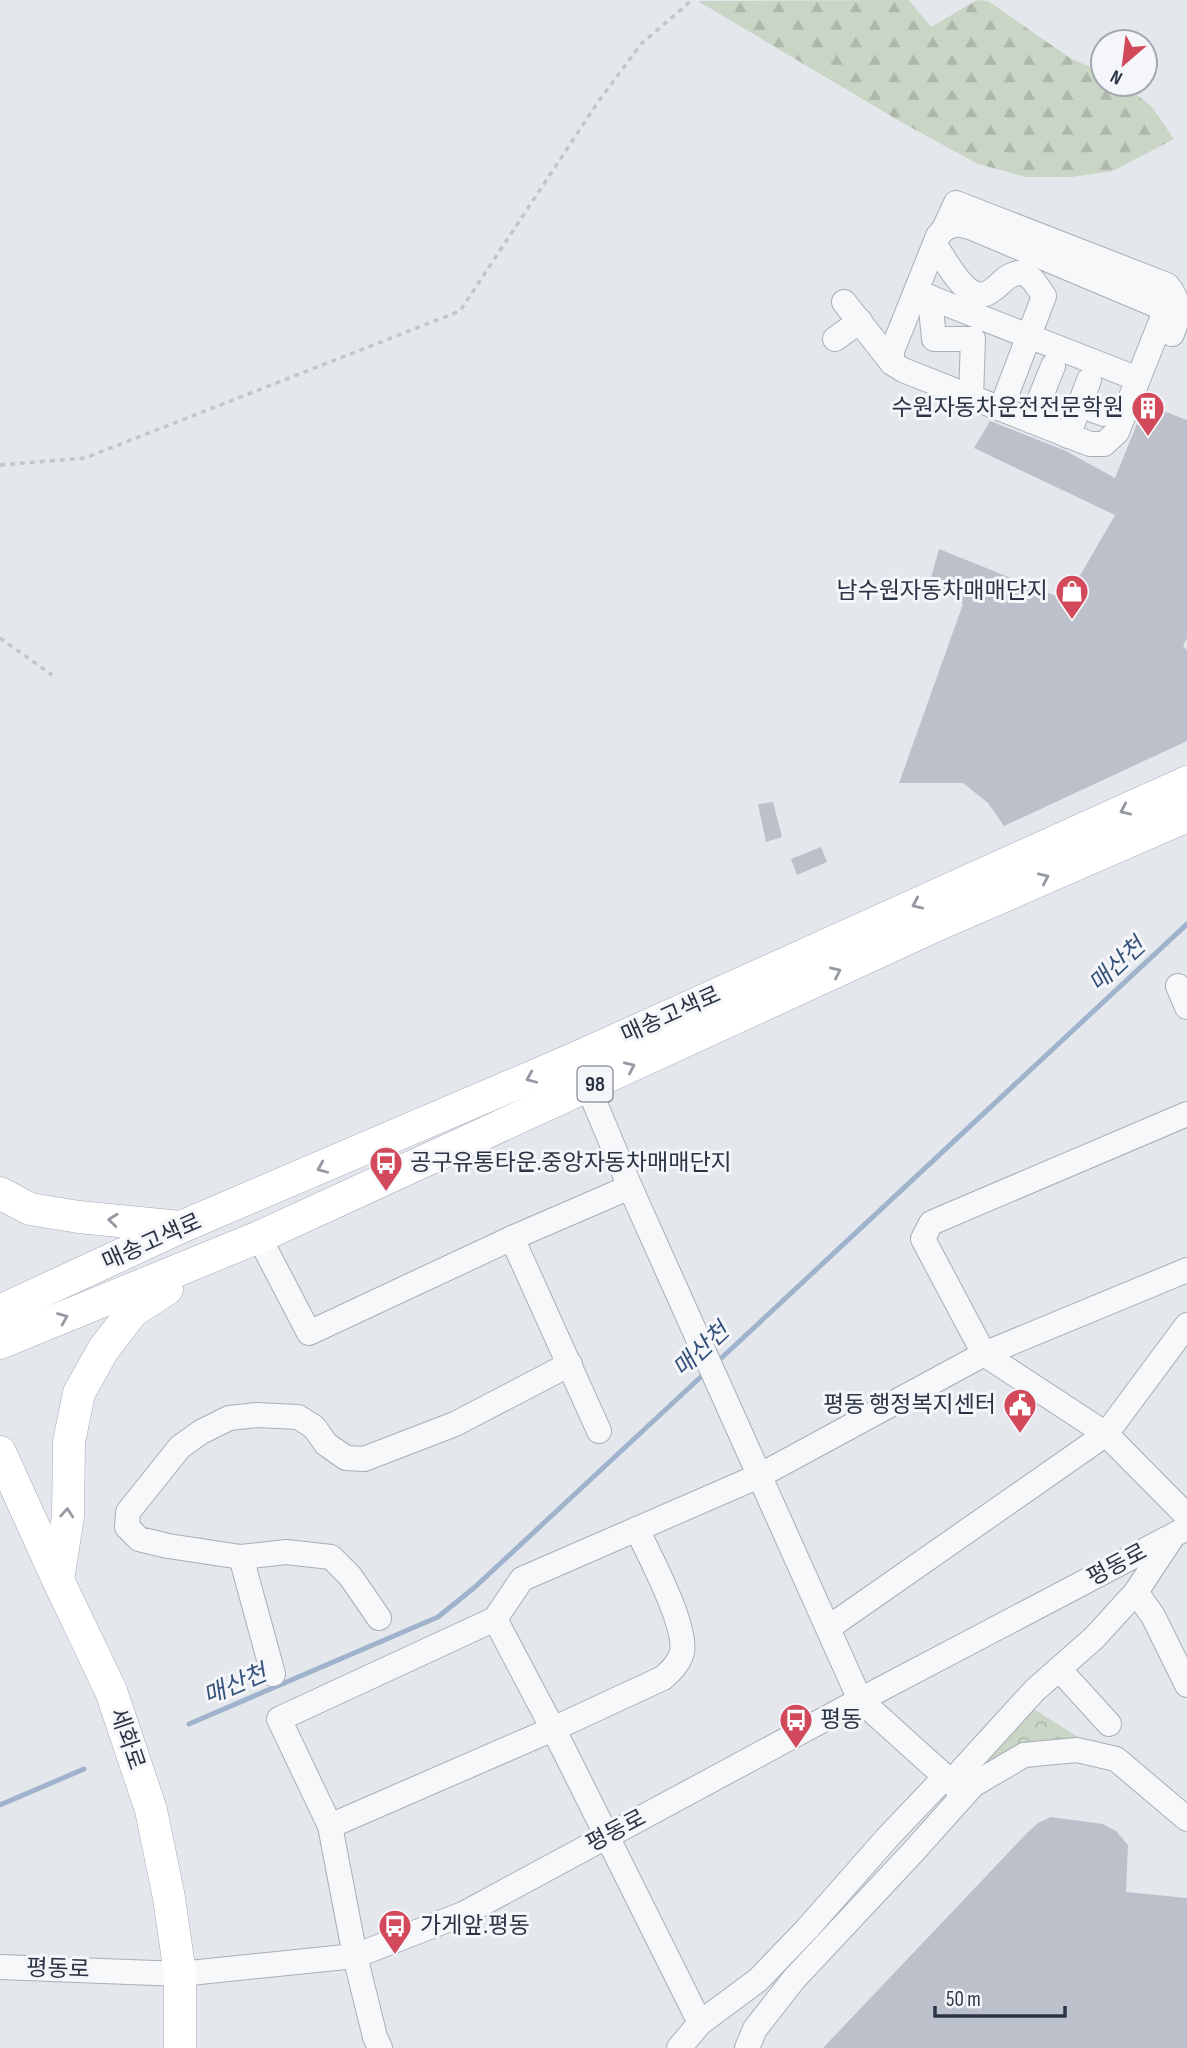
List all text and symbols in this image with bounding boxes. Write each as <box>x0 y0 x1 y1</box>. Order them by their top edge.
north arrow <box>1089 28 1159 98</box>
text: N <box>1107 64 1127 89</box>
building icon: 수원자동차운전전문학원 <box>1129 389 1167 438</box>
place label: 수원자동차운전전문학원 <box>891 394 1124 422</box>
shop icon: 남수원자동차매매단지 <box>1053 572 1091 621</box>
place label: 남수원자동차매매단지 <box>836 577 1048 605</box>
one-way arrow <box>1120 802 1132 816</box>
one-way arrow <box>1036 872 1049 886</box>
one-way arrow <box>912 896 925 910</box>
water label: 매산천 <box>1083 930 1153 998</box>
one-way arrow <box>829 966 841 980</box>
street label: 매송고색로 <box>617 981 725 1049</box>
one-way arrow <box>623 1062 635 1076</box>
road number: 98 <box>578 1066 612 1102</box>
one-way arrow <box>526 1069 538 1083</box>
bus stop icon: 공구유통타운.중앙자동차매매단지 <box>367 1144 405 1193</box>
place label: 공구유통타운.중앙자동차매매단지 <box>410 1149 732 1177</box>
one-way arrow <box>317 1160 330 1174</box>
street label: 매송고색로 <box>98 1208 206 1276</box>
one-way arrow <box>107 1213 119 1228</box>
one-way arrow <box>57 1312 69 1326</box>
water label: 매산천 <box>667 1315 737 1383</box>
public building icon: 평동 행정복지센터 <box>1001 1386 1039 1435</box>
place label: 평동 행정복지센터 <box>823 1391 996 1419</box>
one-way arrow <box>59 1507 74 1518</box>
street label: 평동로 <box>1082 1538 1152 1592</box>
water label: 매산천 <box>199 1658 274 1711</box>
bus stop icon: 평동 <box>777 1701 815 1750</box>
street label: 세화로 <box>103 1704 151 1774</box>
place label: 평동 <box>820 1706 862 1734</box>
street label: 평동로 <box>581 1804 651 1858</box>
bus stop icon: 가게앞.평동 <box>376 1907 414 1956</box>
place label: 가게앞.평동 <box>420 1912 530 1940</box>
street label: 평동로 <box>26 1954 90 1984</box>
scale bar <box>935 1974 1064 2018</box>
text: 50 m <box>946 1987 981 2012</box>

